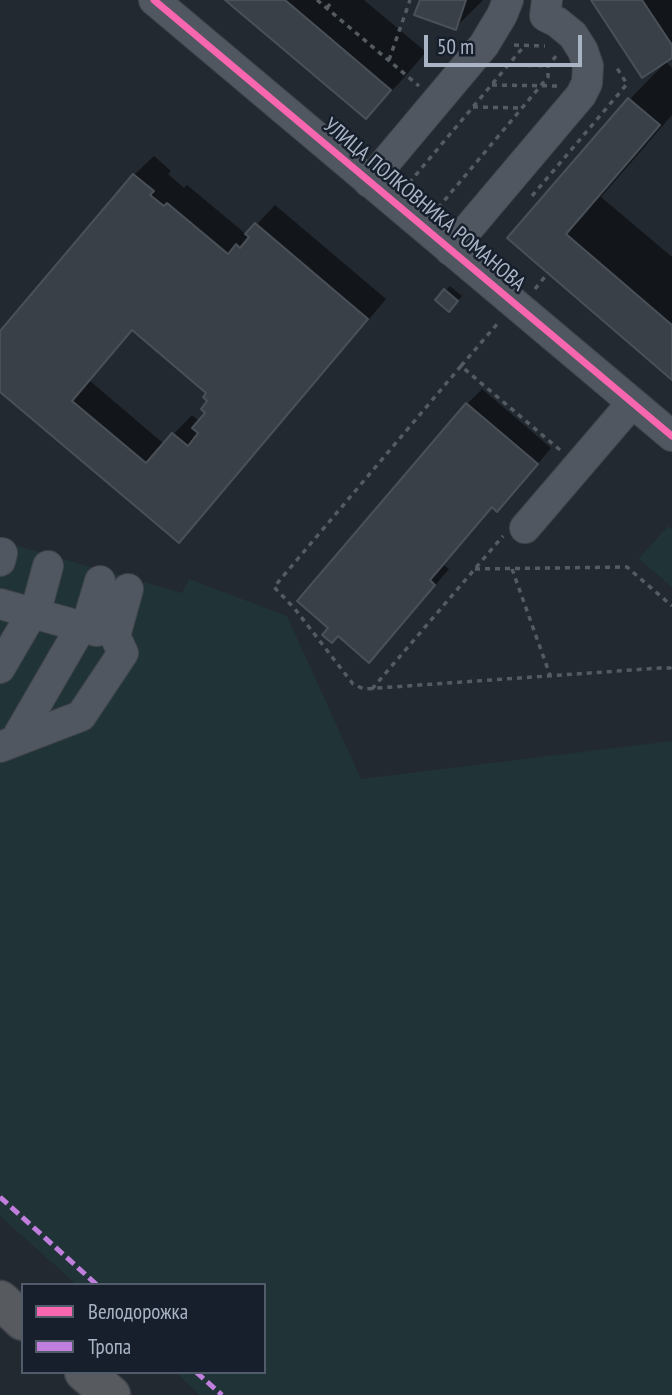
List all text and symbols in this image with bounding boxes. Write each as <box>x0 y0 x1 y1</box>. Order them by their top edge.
scale bar <box>427 21 584 65</box>
text: 50 m <box>437 33 474 60</box>
street label: УЛИЦА ПОЛКОВНИКА РОМАНОВА <box>318 113 530 297</box>
legend <box>21 1283 266 1374</box>
text: Велодорожка <box>88 1298 188 1325</box>
text: Тропа <box>88 1333 131 1360</box>

